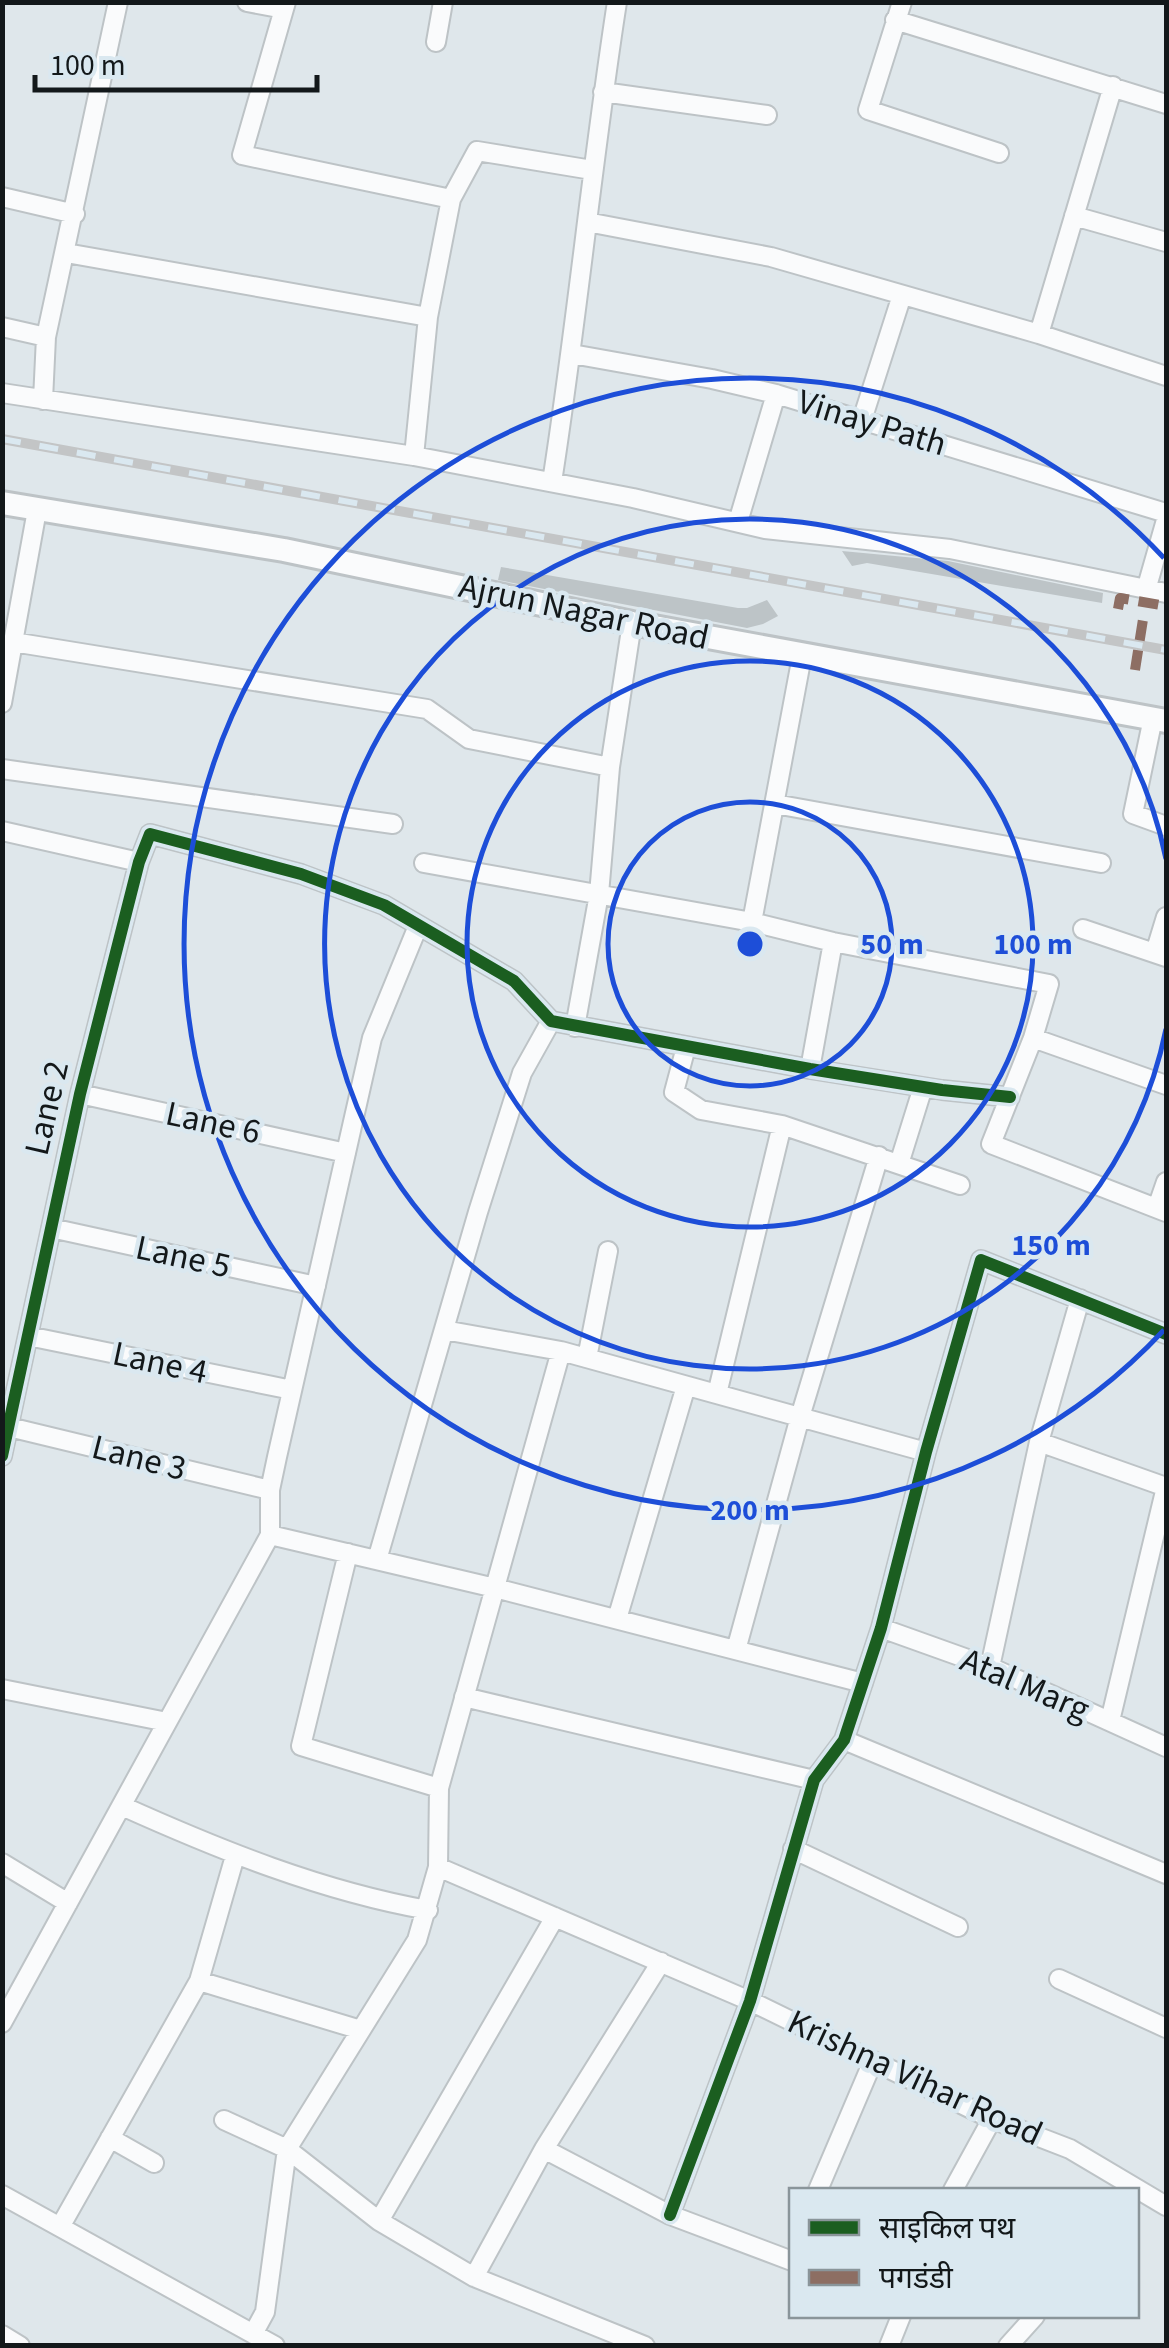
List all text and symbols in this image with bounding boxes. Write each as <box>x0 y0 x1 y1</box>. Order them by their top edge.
scale bar <box>35 30 318 92</box>
text: 100 m <box>50 44 126 87</box>
street label: Vinay Path <box>791 377 953 469</box>
street label: Ajrun Nagar Road <box>454 561 714 663</box>
text: 50 m <box>860 923 924 966</box>
text: 100 m <box>993 923 1073 966</box>
centre of rings <box>732 926 768 962</box>
street label: Lane 2 <box>12 1056 82 1160</box>
street label: Lane 6 <box>161 1089 265 1157</box>
street label: Lane 5 <box>131 1223 235 1291</box>
text: 150 m <box>1011 1224 1091 1267</box>
street label: Lane 4 <box>108 1329 212 1397</box>
street label: Lane 3 <box>87 1422 191 1494</box>
text: 200 m <box>710 1489 790 1532</box>
street label: Atal Marg <box>953 1635 1098 1735</box>
street label: Krishna Vihar Road <box>779 1997 1051 2159</box>
legend <box>789 2188 1139 2318</box>
text: साइकिल पथ <box>879 2207 1016 2250</box>
text: पगडंडी <box>879 2257 954 2300</box>

